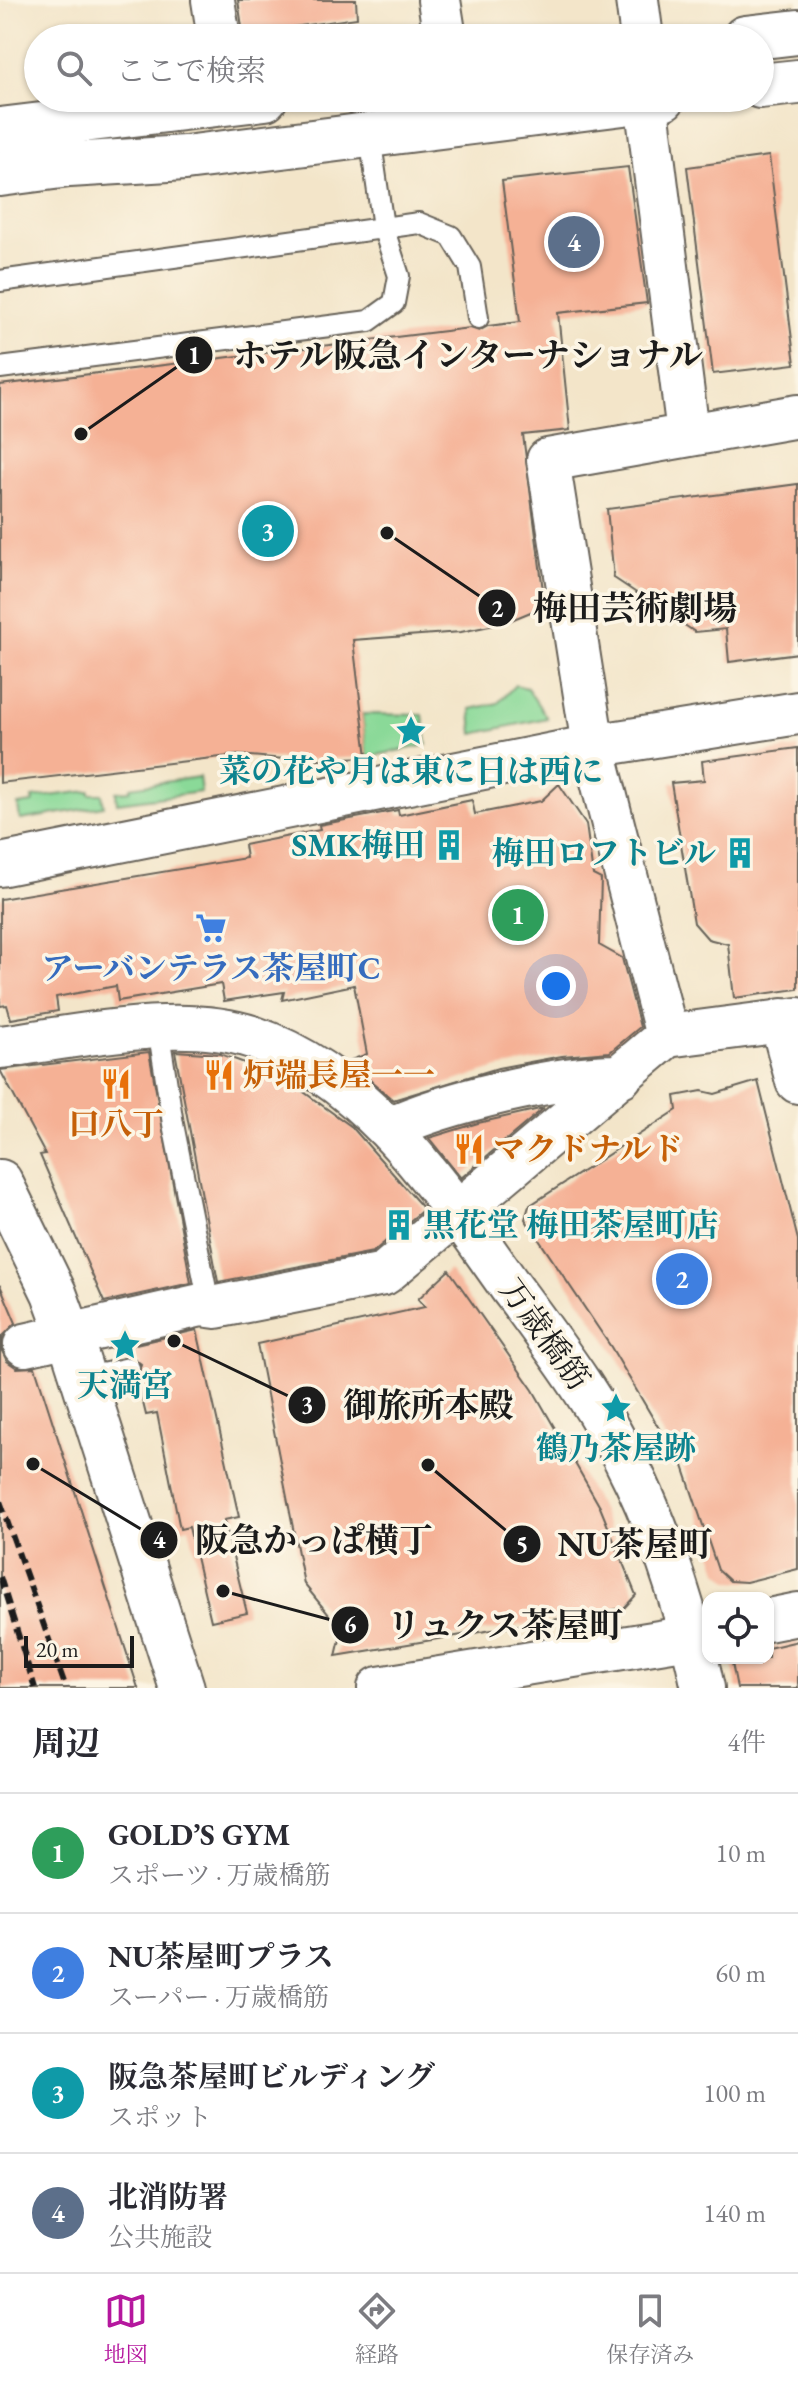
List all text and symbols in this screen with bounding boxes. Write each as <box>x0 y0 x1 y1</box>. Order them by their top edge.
search box <box>24 24 774 112</box>
icon: search <box>52 46 96 90</box>
text: ここで検索 <box>116 51 266 90</box>
pin: 4 <box>548 212 600 272</box>
callout: ホテル阪急インターナショナル <box>174 326 722 384</box>
text: ホテル阪急インターナショナル <box>233 333 703 377</box>
text: 1 <box>188 340 200 371</box>
pin: 3 <box>242 501 294 561</box>
callout: 梅田芸術劇場 <box>477 579 753 637</box>
text: 梅田芸術劇場 <box>533 586 737 630</box>
text: 2 <box>491 593 504 624</box>
place icon: 菜の花や月は東に日は西に <box>394 714 428 748</box>
place label: 菜の花や月は東に日は西に <box>219 750 603 792</box>
place label: SMK梅田 <box>291 824 425 866</box>
building icon: SMK梅田 <box>432 828 466 862</box>
place label: 梅田ロフトビル <box>492 832 716 874</box>
building icon: 梅田ロフトビル <box>723 836 757 870</box>
pin: 1 <box>492 885 544 945</box>
supermarket icon: アーバンテラス茶屋町C <box>194 911 228 945</box>
place label: アーバンテラス茶屋町C <box>41 947 381 989</box>
your location <box>536 966 576 1006</box>
place label: 炉端長屋一一 <box>243 1054 435 1096</box>
restaurant icon: 炉端長屋一一 <box>202 1058 236 1092</box>
restaurant icon: 口八丁 <box>99 1067 133 1101</box>
place label: 口八丁 <box>68 1103 164 1145</box>
place label: マクドナルド <box>493 1128 683 1170</box>
restaurant icon: マクドナルド <box>452 1132 486 1166</box>
place label: 黒花堂 梅田茶屋町店 <box>423 1204 719 1246</box>
building icon: 黒花堂 梅田茶屋町店 <box>382 1208 416 1242</box>
pin: 2 <box>656 1249 708 1309</box>
street label: 万歳橋筋 <box>490 1270 600 1398</box>
place icon: 天満宮 <box>108 1328 142 1362</box>
place label: 天満宮 <box>77 1364 173 1406</box>
callout: 御旅所本殿 <box>287 1376 529 1434</box>
text: 御旅所本殿 <box>343 1383 513 1427</box>
text: 3 <box>301 1389 313 1420</box>
place icon: 鶴乃茶屋跡 <box>599 1391 633 1425</box>
place label: 鶴乃茶屋跡 <box>536 1427 696 1469</box>
callout: 阪急かっぱ横丁 <box>139 1511 449 1569</box>
callout: NU茶屋町 <box>502 1515 729 1573</box>
text: 阪急かっぱ横丁 <box>195 1518 433 1562</box>
text: NU茶屋町 <box>558 1522 712 1566</box>
text: 4 <box>153 1524 166 1555</box>
text: 5 <box>516 1529 528 1560</box>
map controls <box>702 1592 774 1664</box>
button: locate <box>702 1592 774 1664</box>
callout: リュクス茶屋町 <box>330 1596 640 1654</box>
text: リュクス茶屋町 <box>387 1603 623 1647</box>
text: 6 <box>344 1609 357 1640</box>
scale bar <box>24 1632 134 1668</box>
text: 20 m <box>36 1635 79 1664</box>
text: 周辺 <box>32 1721 100 1765</box>
text: 4件 <box>728 1725 766 1759</box>
text: GOLD’S GYM <box>108 1815 290 1854</box>
text: 1 <box>51 1836 65 1870</box>
text: 10 m <box>716 1836 766 1870</box>
text: スポーツ · 万歳橋筋 <box>108 1858 331 1892</box>
text: NU茶屋町プラス <box>108 1937 334 1976</box>
text: 2 <box>51 1956 65 1990</box>
text: 60 m <box>716 1956 766 1990</box>
text: スーパー · 万歳橋筋 <box>108 1980 329 2014</box>
text: 阪急茶屋町ビルディング <box>108 2057 435 2096</box>
text: 3 <box>51 2076 65 2110</box>
text: 100 m <box>703 2076 766 2110</box>
text: スポット <box>108 2100 212 2134</box>
text: 北消防署 <box>108 2177 228 2216</box>
text: 4 <box>51 2196 65 2230</box>
text: 140 m <box>703 2196 766 2230</box>
text: 公共施設 <box>108 2220 212 2254</box>
tab: 地図 <box>104 2289 148 2369</box>
tab: 経路 <box>355 2289 399 2369</box>
tab: 保存済み <box>606 2289 694 2369</box>

